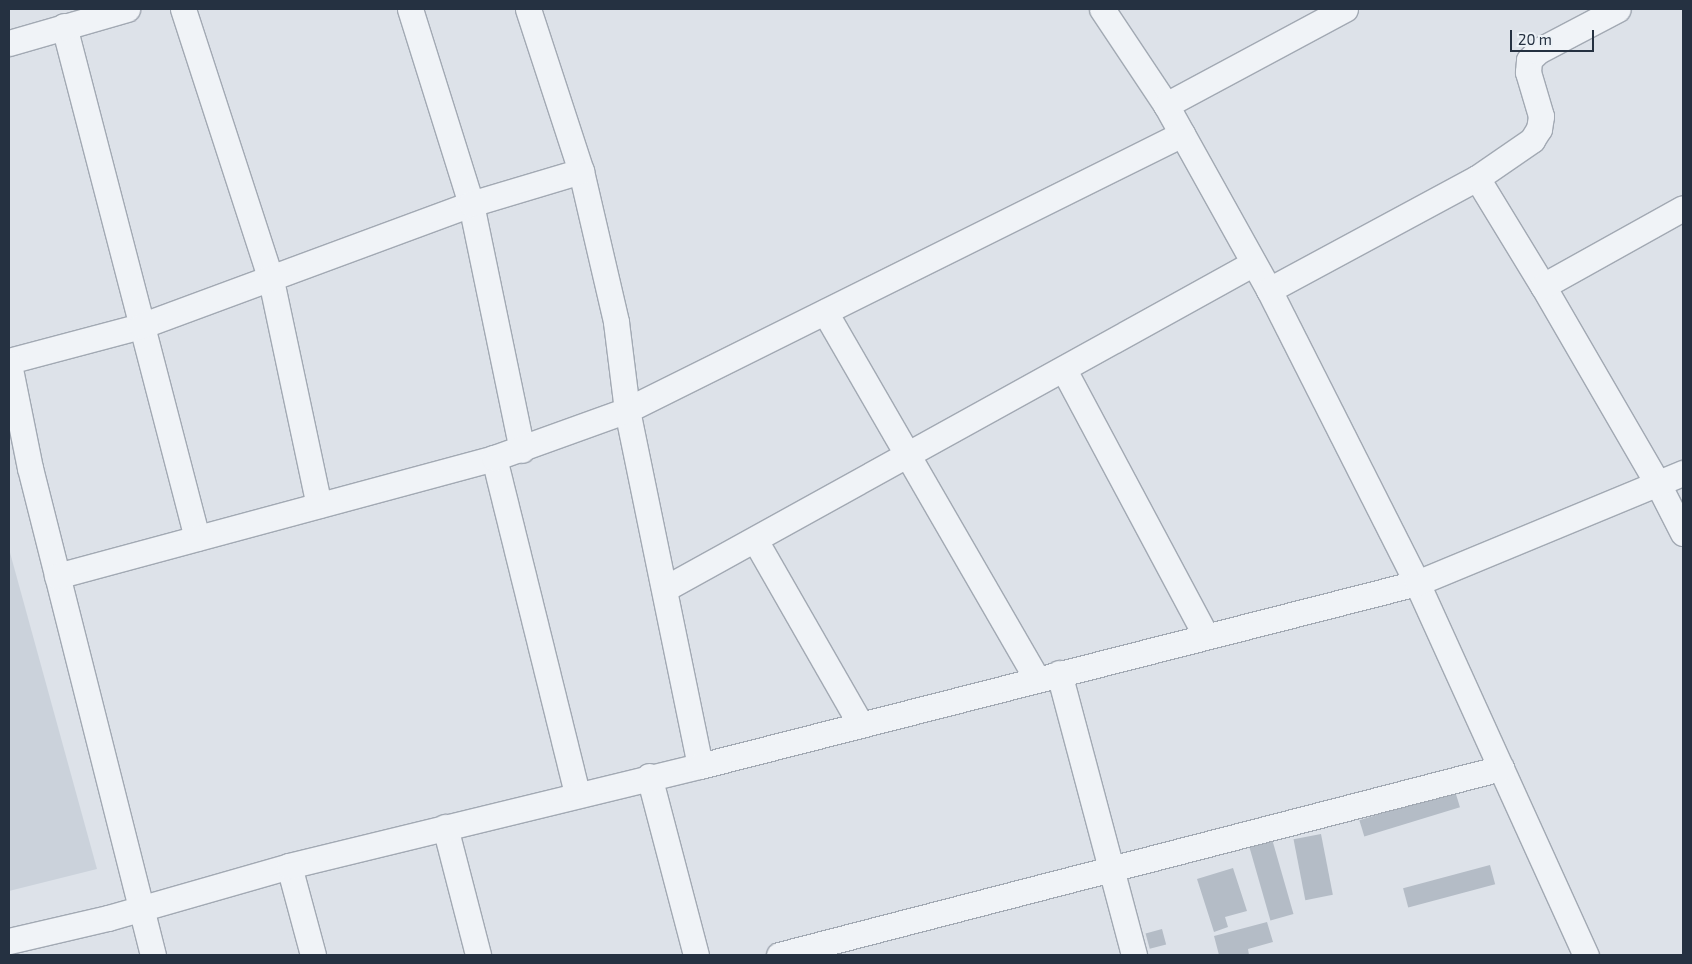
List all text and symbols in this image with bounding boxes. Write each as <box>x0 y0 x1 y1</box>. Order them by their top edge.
scale bar <box>1512 20 1596 52</box>
text: 20 m <box>1518 30 1552 48</box>

